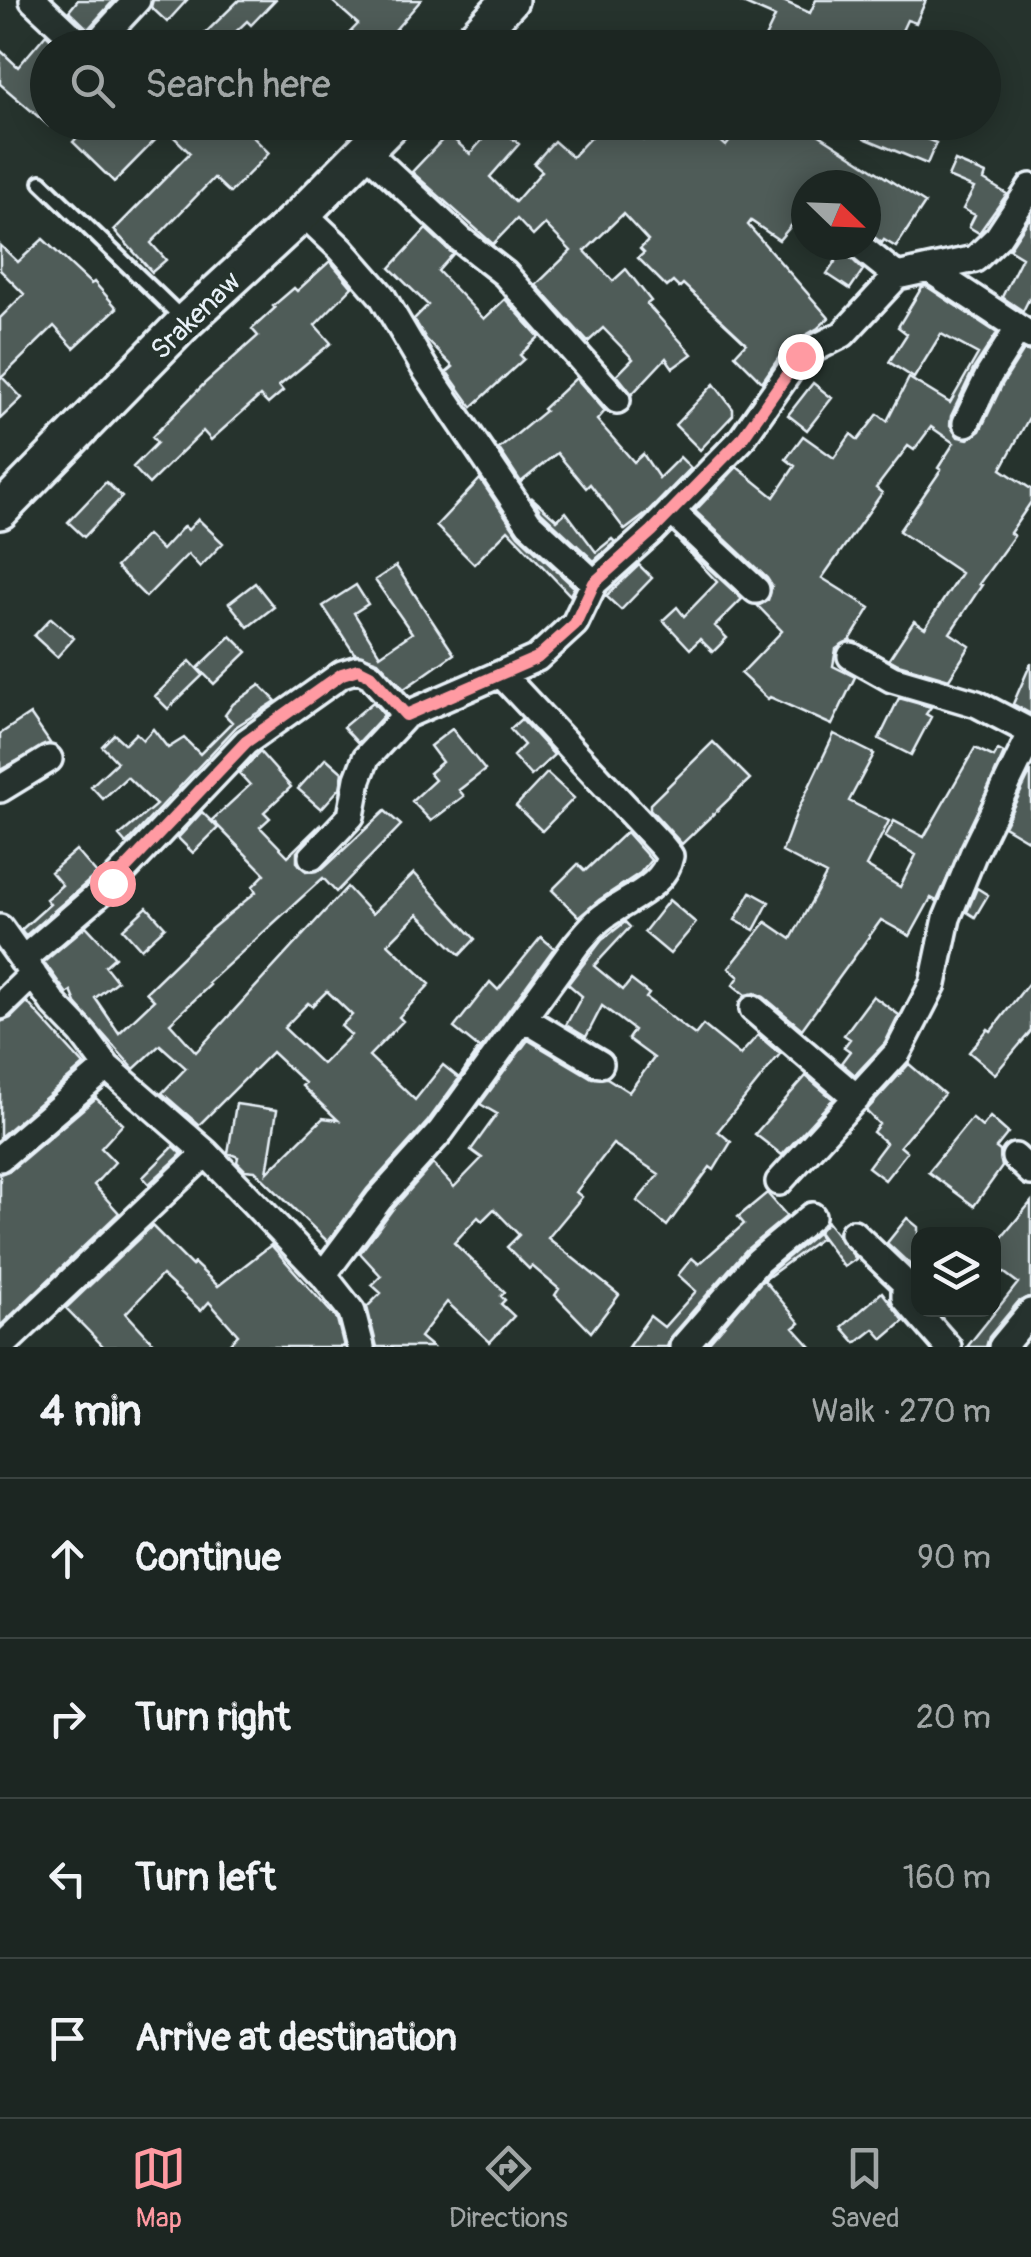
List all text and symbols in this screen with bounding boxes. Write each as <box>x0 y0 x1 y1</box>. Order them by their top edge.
search box <box>30 30 1001 140</box>
icon: search <box>65 58 120 113</box>
text: Search here <box>145 61 331 109</box>
north arrow <box>791 170 881 260</box>
street label: Srakenaw <box>144 265 249 368</box>
route end <box>778 334 824 380</box>
route start <box>90 861 136 907</box>
map controls <box>911 1227 1001 1317</box>
button: layers <box>911 1227 1001 1317</box>
text: 4 min <box>40 1386 142 1438</box>
text: Walk · 270 m <box>812 1392 991 1432</box>
icon: ahead <box>40 1531 95 1586</box>
text: Continue <box>135 1534 281 1582</box>
text: 90 m <box>917 1538 991 1578</box>
icon: right <box>40 1691 95 1746</box>
text: Turn right <box>135 1694 290 1742</box>
text: 20 m <box>916 1698 991 1738</box>
icon: left <box>40 1851 95 1906</box>
text: Turn left <box>135 1854 276 1902</box>
text: 160 m <box>903 1858 991 1898</box>
icon: arrive <box>40 2011 95 2066</box>
text: Arrive at destination <box>135 2014 457 2062</box>
tab: Map <box>131 2141 186 2236</box>
tab: Directions <box>449 2141 568 2236</box>
tab: Saved <box>830 2141 900 2236</box>

